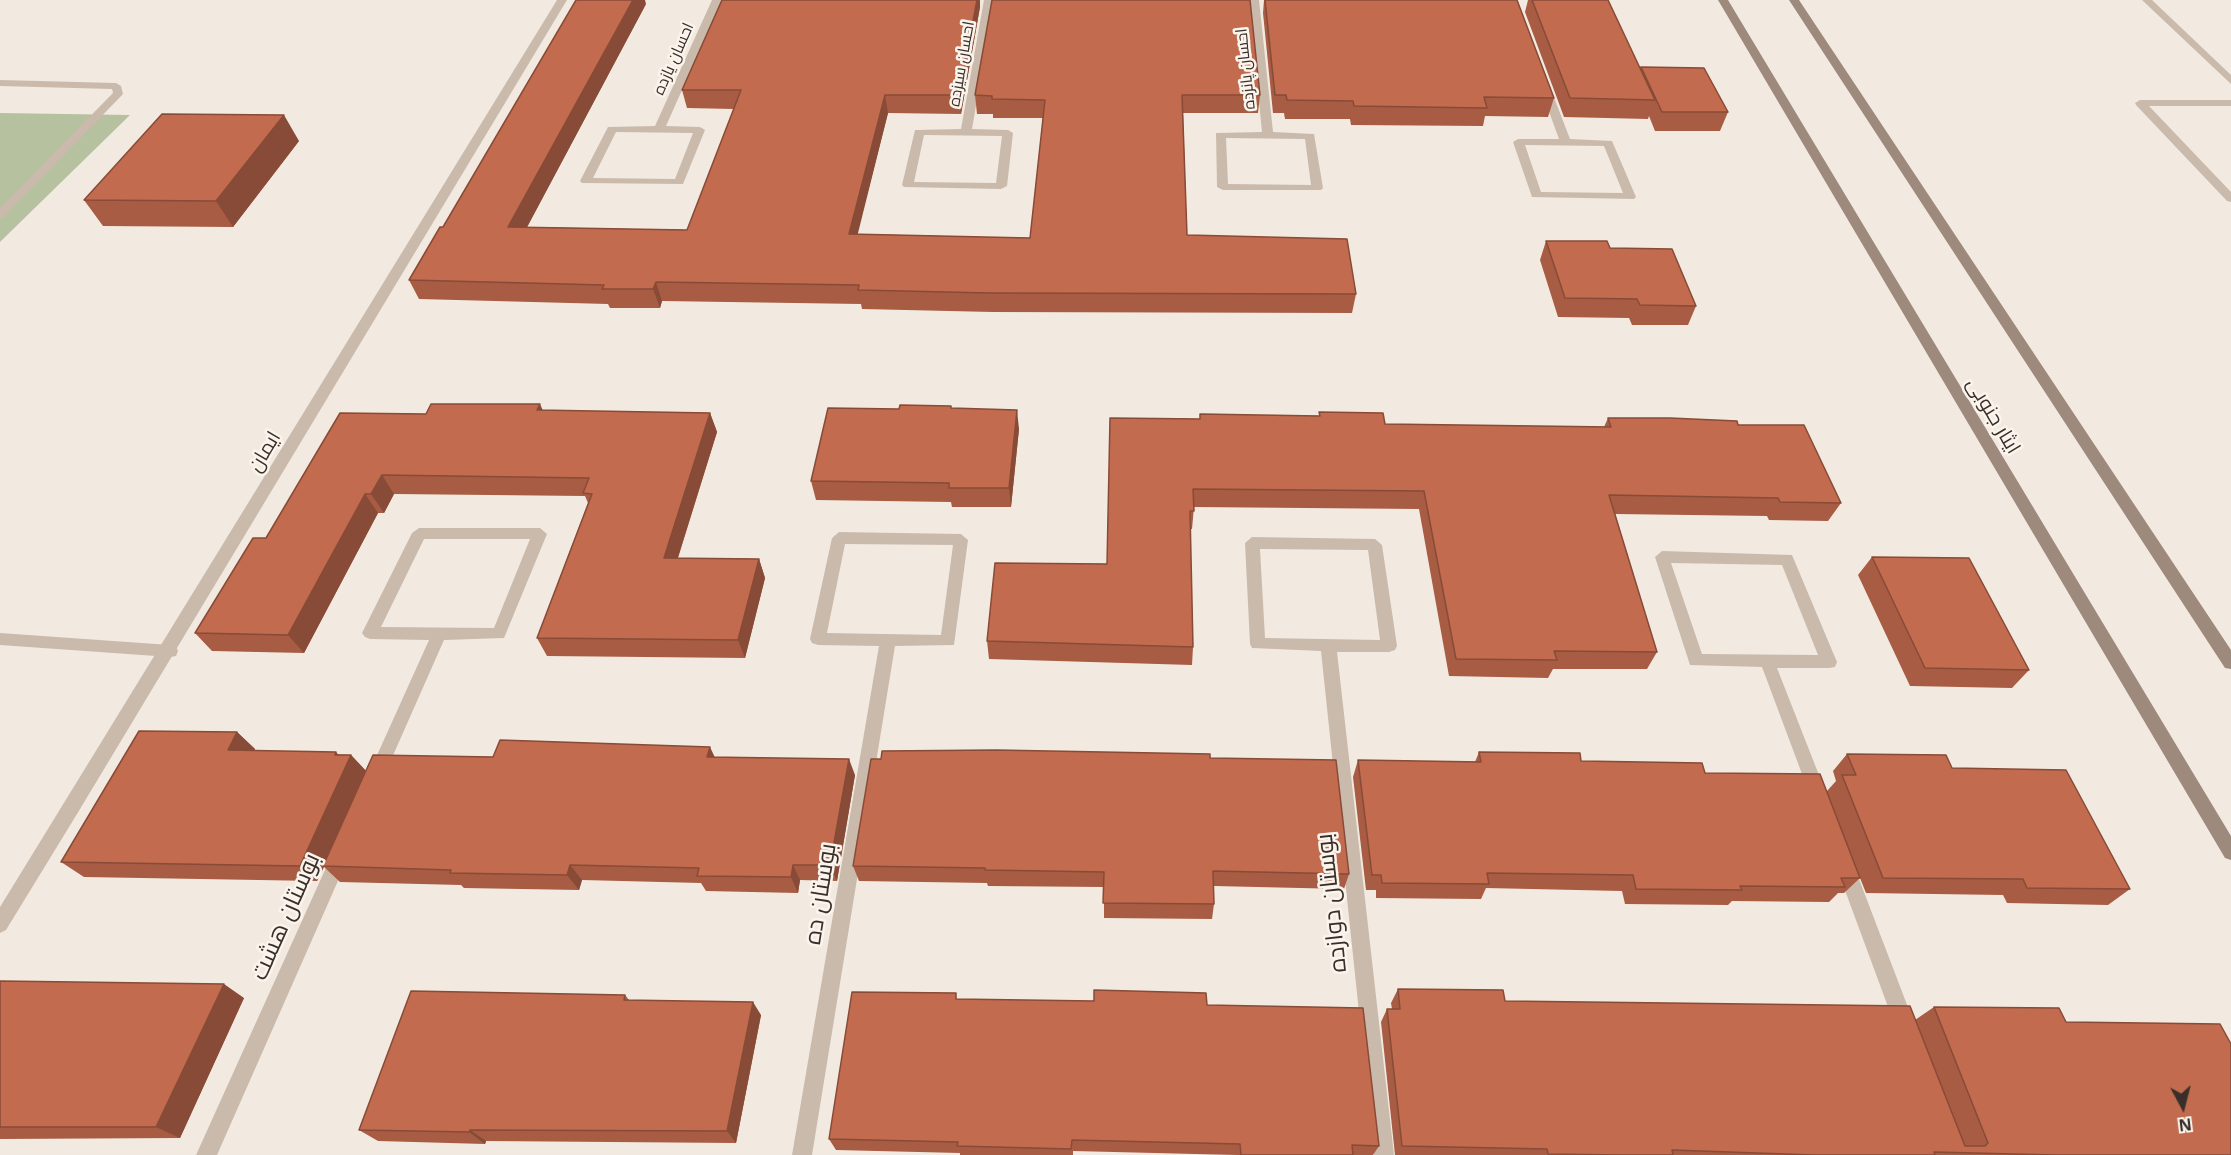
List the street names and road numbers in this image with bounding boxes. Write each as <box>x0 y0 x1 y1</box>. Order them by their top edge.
street label: احسان یازده <box>650 20 698 98</box>
street label: احسان سیزده <box>945 20 979 108</box>
street label: احسان پانزده <box>1232 27 1260 111</box>
street label: ایثار جنوبی <box>1961 374 2025 458</box>
street label: ایمان <box>244 427 286 477</box>
street label: بوستان دوازده <box>1310 832 1354 974</box>
street label: بوستان ده <box>799 841 843 947</box>
street label: بوستان هشت <box>245 849 327 985</box>

